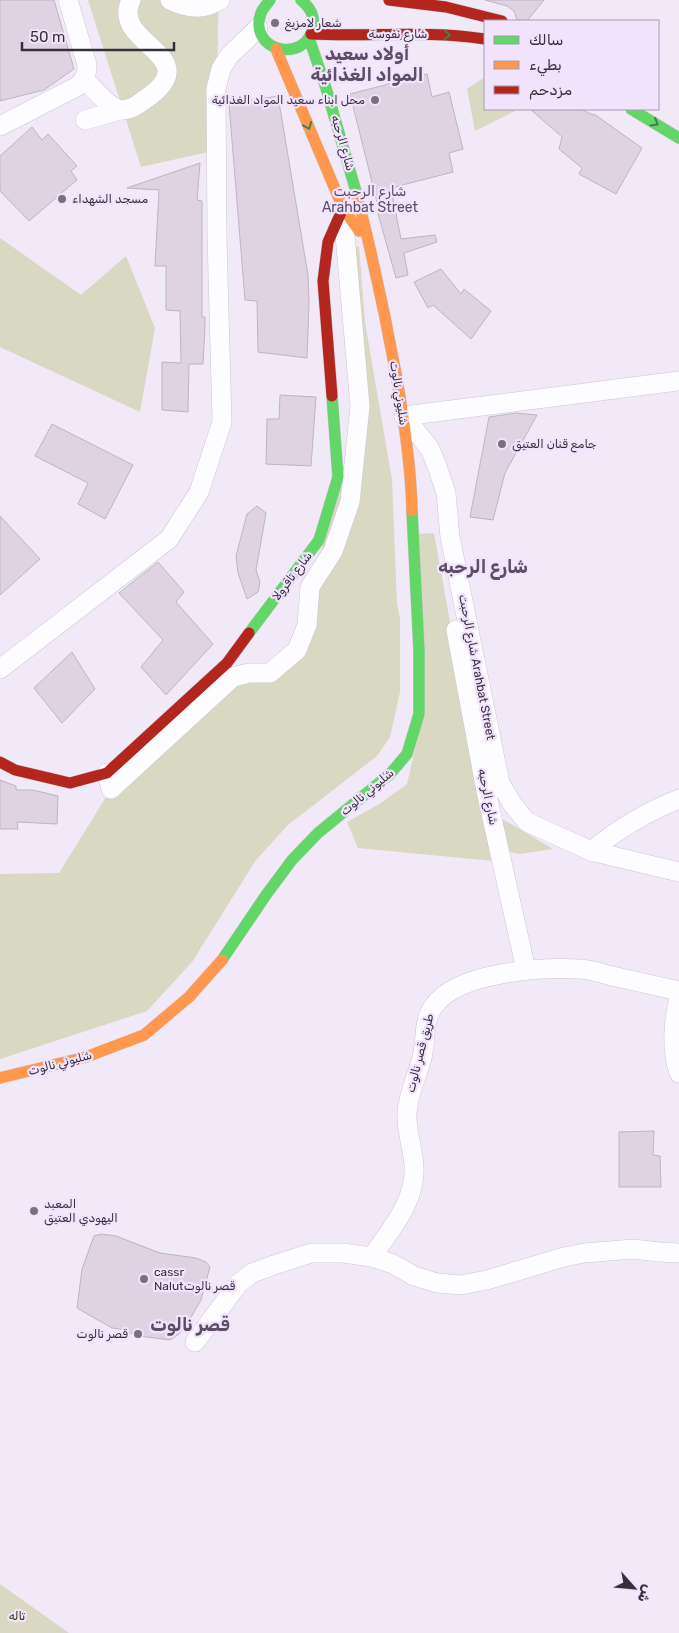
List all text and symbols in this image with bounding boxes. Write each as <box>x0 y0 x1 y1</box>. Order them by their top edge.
place label: شعار لامزيغ <box>285 16 342 32</box>
marker: شعار لامزيغ <box>269 17 281 29</box>
scale bar <box>22 20 175 52</box>
legend <box>484 20 659 110</box>
street label: شارع نفوسة <box>369 27 427 43</box>
text: 50 m <box>30 28 65 46</box>
one-way arrow <box>443 29 451 40</box>
text: سالك <box>529 31 564 49</box>
district label: أولاد سعيد المواد الغذائية <box>311 43 423 86</box>
text: بطيء <box>529 56 562 77</box>
text: مزدحم <box>529 81 572 100</box>
place label: محل ابناء سعيد المواد الغذائية <box>212 93 365 108</box>
marker: محل ابناء سعيد المواد الغذائية <box>369 94 381 106</box>
street label: شارع الرحبه <box>326 114 358 173</box>
one-way arrow <box>649 117 658 127</box>
one-way arrow <box>302 121 313 130</box>
district label: شارع الرحبت Arahbat Street <box>322 183 419 216</box>
place label: مسجد الشهداء <box>72 192 148 206</box>
marker: مسجد الشهداء <box>56 193 68 205</box>
street label: شليوني نالوت <box>385 360 411 427</box>
place label: جامع قنان العتيق <box>512 437 596 453</box>
marker: جامع قنان العتيق <box>496 438 508 450</box>
street label: شارع تاقرولا <box>269 549 316 604</box>
district label: شارع الرحبه <box>438 556 528 580</box>
street label: شارع الرحبت Arahbat Street <box>454 593 498 742</box>
street label: شليوني نالوت <box>338 766 398 820</box>
street label: شارع الرحبه <box>473 768 501 827</box>
street label: طريق قصر نالوت <box>403 1012 438 1094</box>
street label: شليوني نالوت <box>27 1048 94 1080</box>
place label: المعبد اليهودي العتيق <box>44 1197 118 1226</box>
marker: المعبد اليهودي العتيق <box>28 1205 40 1217</box>
place label: cassr Nalutقصر نالوت <box>154 1265 236 1294</box>
marker: cassr Nalutقصر نالوت <box>138 1273 150 1285</box>
district label: قصر نالوت <box>150 1314 230 1336</box>
place label: قصر نالوت <box>77 1327 128 1342</box>
marker: قصر نالوت <box>132 1328 144 1340</box>
north arrow <box>609 1563 659 1613</box>
text: ش <box>633 1582 657 1606</box>
park label: تاله <box>9 1609 25 1623</box>

